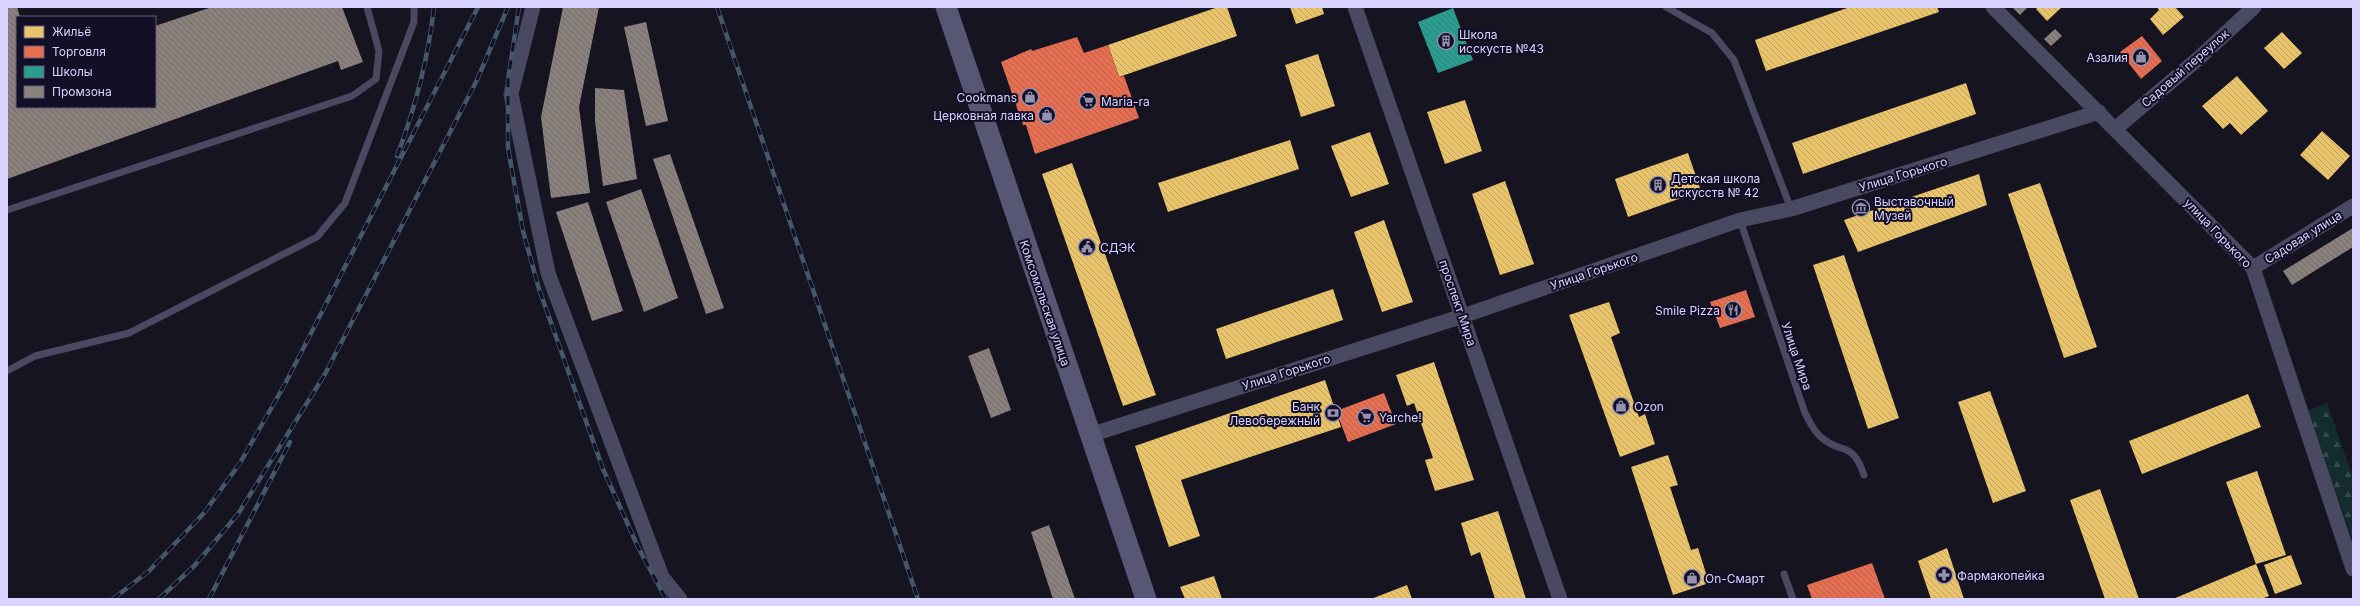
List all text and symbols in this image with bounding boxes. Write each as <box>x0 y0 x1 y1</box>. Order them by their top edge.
legend <box>16 16 156 108</box>
text: Жильё <box>52 24 91 39</box>
street label: Садовый переулок <box>2138 26 2232 110</box>
place label: Школа исскуств №43 <box>1459 27 1544 56</box>
building icon: Школа исскуств №43 <box>1436 31 1456 51</box>
text: Торговля <box>52 44 106 59</box>
shop icon: Азалия <box>2131 47 2151 67</box>
place label: Азалия <box>2086 50 2128 65</box>
text: Школы <box>52 64 93 79</box>
text: Промзона <box>52 84 112 99</box>
shop icon: Cookmans <box>1020 87 1040 107</box>
place label: Cookmans <box>957 90 1017 105</box>
supermarket icon: Maria-ra <box>1078 91 1098 111</box>
place label: Maria-ra <box>1101 94 1150 109</box>
shop icon: Церковная лавка <box>1037 105 1057 125</box>
place label: Церковная лавка <box>933 108 1034 123</box>
street label: Улица Горького <box>1857 153 1949 195</box>
place label: Детская школа искусств № 42 <box>1671 171 1760 200</box>
building icon: Детская школа искусств № 42 <box>1648 175 1668 195</box>
place label: Выставочный Музей <box>1874 194 1954 223</box>
street label: улица Горького <box>2181 195 2255 271</box>
museum icon: Выставочный Музей <box>1851 198 1871 218</box>
street label: Садовая улица <box>2262 207 2344 267</box>
public building icon: СДЭК <box>1077 237 1097 257</box>
street label: Комсомольская улица <box>1016 238 1074 368</box>
place label: СДЭК <box>1100 240 1135 255</box>
street label: Улица Горького <box>1548 249 1640 293</box>
street label: проспект Мира <box>1436 258 1480 348</box>
restaurant icon: Smile Pizza <box>1723 300 1743 320</box>
place label: Smile Pizza <box>1655 303 1720 318</box>
street label: Улица Мира <box>1778 320 1816 392</box>
street label: Улица Горького <box>1240 351 1332 393</box>
shop icon: Ozon <box>1611 396 1631 416</box>
place label: Банк Левобережный <box>1229 399 1320 428</box>
place label: Ozon <box>1634 399 1664 414</box>
bank icon: Банк Левобережный <box>1323 403 1343 423</box>
supermarket icon: Yarche! <box>1356 407 1376 427</box>
place label: Yarche! <box>1379 410 1422 425</box>
pharmacy icon: Фармакопейка <box>1934 565 1954 585</box>
shop icon: On-Смарт <box>1682 568 1702 588</box>
place label: Фармакопейка <box>1957 568 2045 583</box>
place label: On-Смарт <box>1705 571 1765 586</box>

